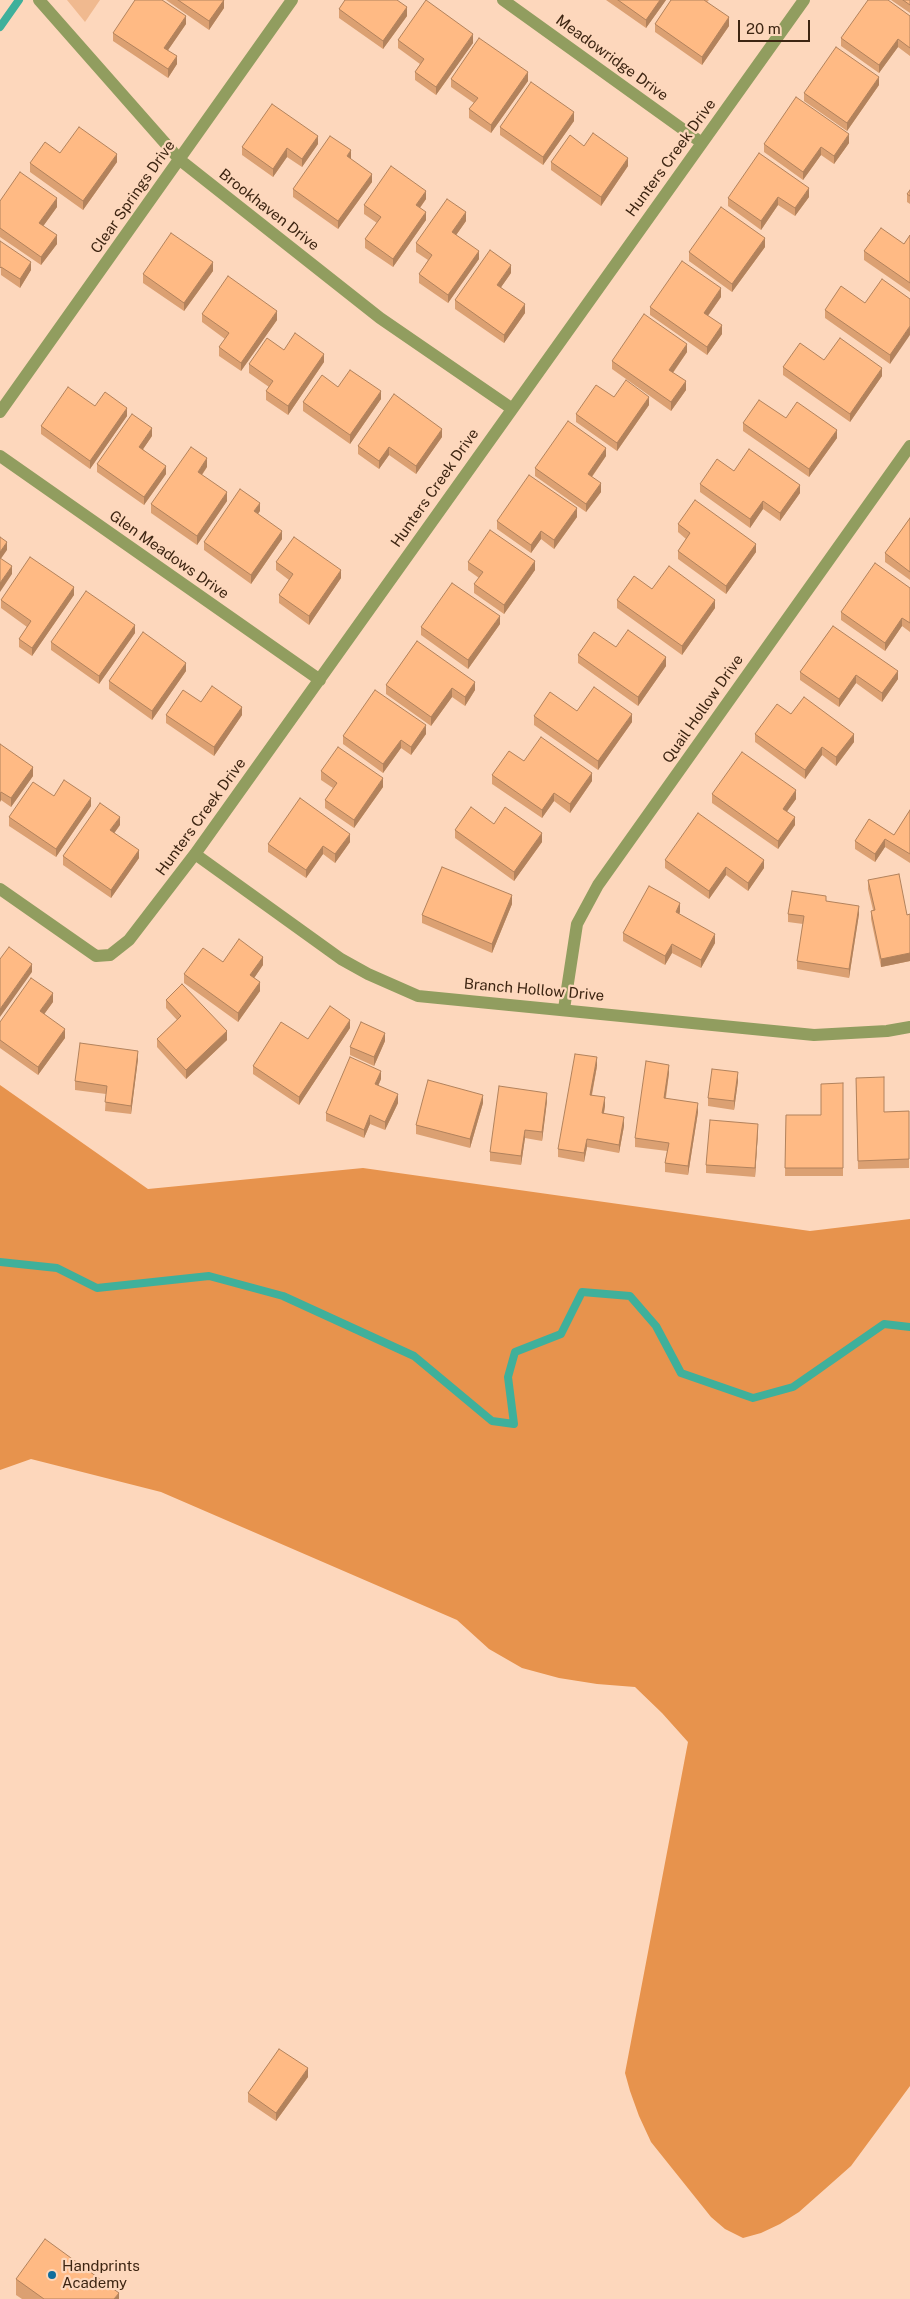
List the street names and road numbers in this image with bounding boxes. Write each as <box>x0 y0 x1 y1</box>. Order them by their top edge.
street label: Meadowridge Drive <box>552 11 672 105</box>
street label: Hunters Creek Drive <box>622 96 720 220</box>
street label: Clear Springs Drive <box>87 137 179 257</box>
street label: Brookhaven Drive <box>215 165 323 255</box>
street label: Hunters Creek Drive <box>387 425 483 551</box>
street label: Glen Meadows Drive <box>106 507 232 603</box>
street label: Quail Hollow Drive <box>659 651 747 767</box>
street label: Hunters Creek Drive <box>152 755 250 879</box>
street label: Branch Hollow Drive <box>463 975 605 1005</box>

